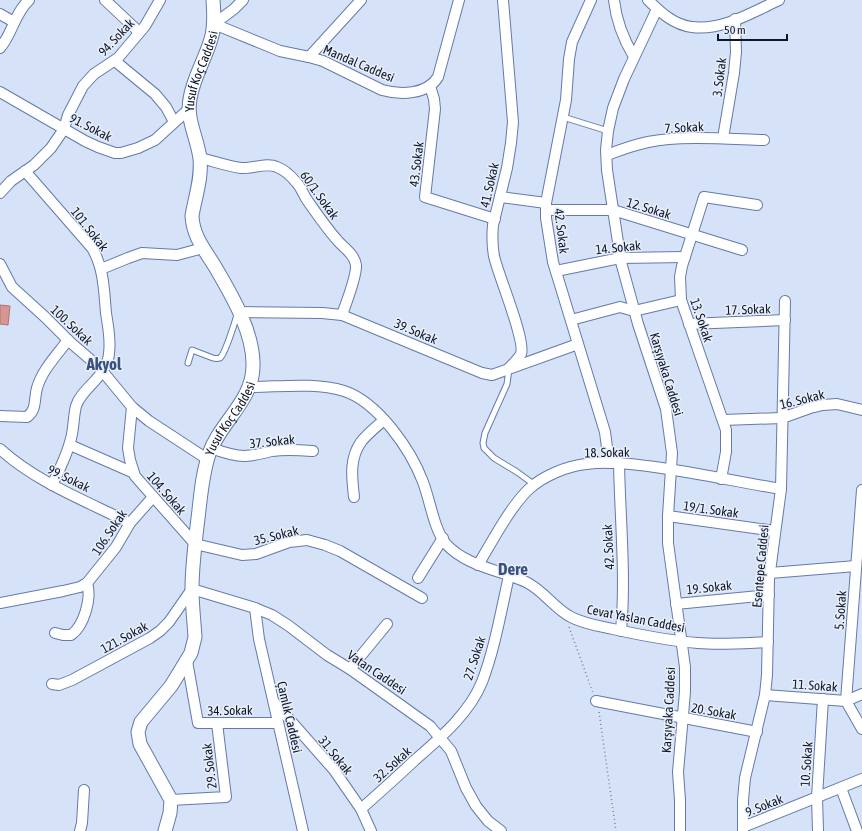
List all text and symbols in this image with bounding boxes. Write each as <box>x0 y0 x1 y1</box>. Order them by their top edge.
street label: 94. Sokak <box>95 15 138 59</box>
scale bar <box>718 16 787 42</box>
text: 50 m <box>724 23 746 37</box>
street label: Yusuf Koç Caddesi <box>182 30 221 112</box>
street label: Mandal Caddesi <box>321 42 397 85</box>
street label: 3. Sokak <box>710 56 729 97</box>
street label: 91. Sokak <box>67 110 115 145</box>
street label: 7. Sokak <box>664 119 704 136</box>
street label: 43. Sokak <box>406 140 427 187</box>
street label: 41. Sokak <box>477 161 502 209</box>
street label: 60/1. Sokak <box>297 168 342 223</box>
street label: 12. Sokak <box>625 195 673 222</box>
street label: 101. Sokak <box>68 204 112 254</box>
street label: 42. Sokak <box>551 208 572 255</box>
street label: 14. Sokak <box>595 238 642 257</box>
street label: 13. Sokak <box>687 296 716 344</box>
street label: 17. Sokak <box>725 301 771 318</box>
street label: 100. Sokak <box>48 302 96 349</box>
street label: 39. Sokak <box>392 316 440 347</box>
street label: Karşıyaka Caddesi <box>647 331 686 418</box>
district label: Akyol <box>85 354 122 374</box>
street label: Yusuf Koç Caddesi <box>202 380 258 458</box>
street label: 16. Sokak <box>778 387 826 412</box>
street label: 37. Sokak <box>249 432 296 451</box>
street label: 18. Sokak <box>584 445 630 460</box>
street label: 99. Sokak <box>45 462 93 495</box>
street label: 104. Sokak <box>144 469 189 518</box>
street label: 19/1. Sokak <box>682 498 740 521</box>
street label: 106. Sokak <box>89 507 130 558</box>
street label: 35. Sokak <box>252 523 300 548</box>
street label: 42. Sokak <box>600 524 617 570</box>
street label: Esentepe Caddesi <box>749 524 772 608</box>
district label: Dere <box>498 559 528 579</box>
street label: 19. Sokak <box>686 578 733 597</box>
street label: 5. Sokak <box>832 590 849 630</box>
street label: Cevat Yaslan Caddesi <box>586 602 686 635</box>
street label: 121. Sokak <box>98 618 151 656</box>
street label: 27. Sokak <box>460 634 489 682</box>
street label: Vatan Caddesi <box>345 647 409 698</box>
street label: Karşıyaka Caddesi <box>659 667 678 753</box>
street label: 11. Sokak <box>792 676 838 695</box>
street label: Çamlık Caddesi <box>274 680 305 754</box>
street label: 20. Sokak <box>690 700 738 723</box>
street label: 34. Sokak <box>207 703 253 718</box>
street label: 31. Sokak <box>316 733 356 778</box>
street label: 10. Sokak <box>797 741 816 787</box>
street label: 29. Sokak <box>199 742 220 789</box>
street label: 32. Sokak <box>370 743 414 785</box>
street label: 9. Sokak <box>743 791 785 820</box>

